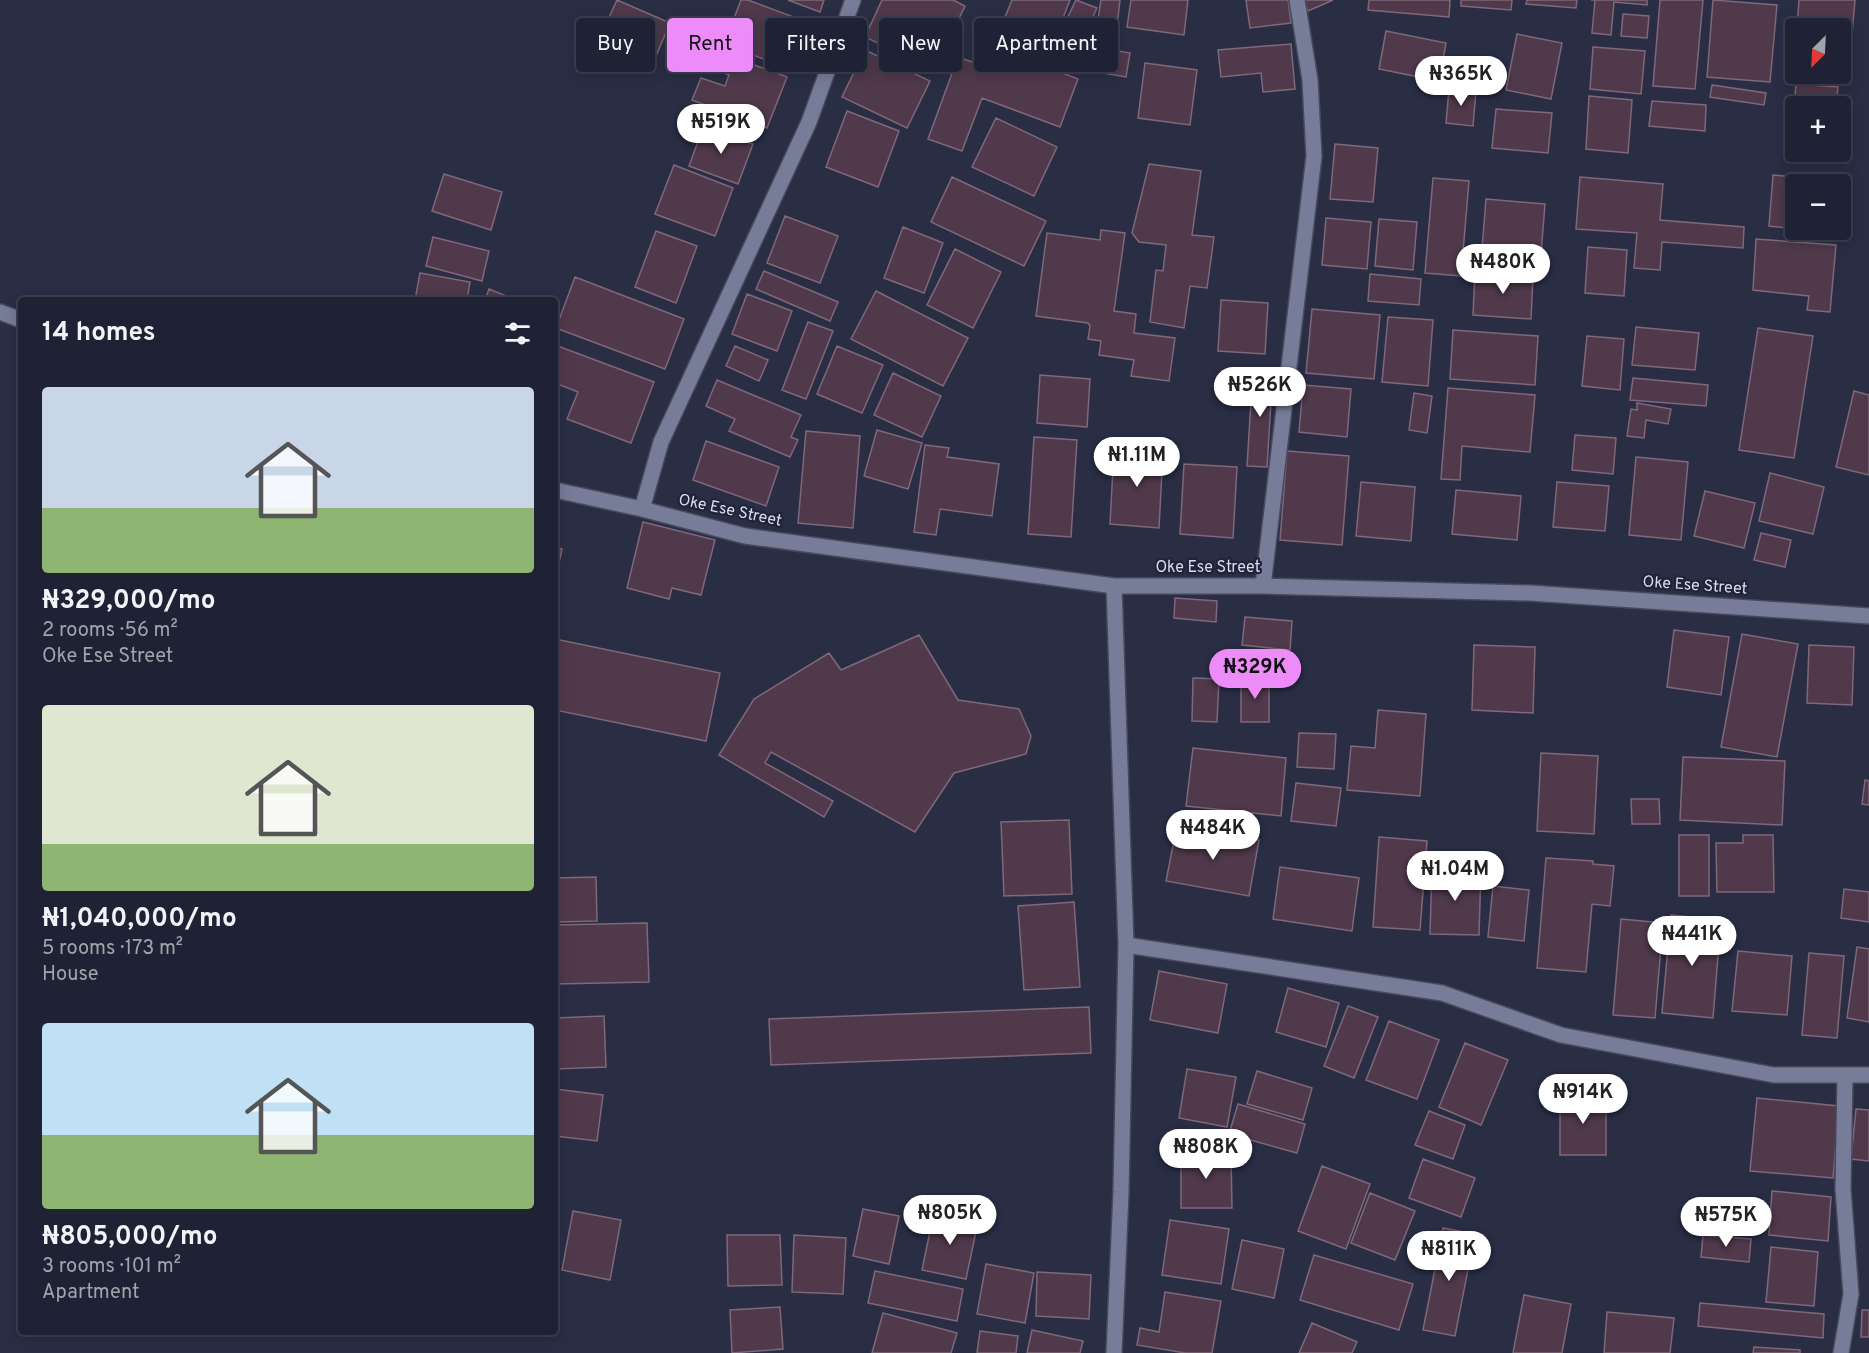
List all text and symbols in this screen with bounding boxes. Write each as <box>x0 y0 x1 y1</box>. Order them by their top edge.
chip: Buy <box>576 18 655 72</box>
chip: Rent <box>667 18 753 72</box>
chip: Filters <box>765 18 867 72</box>
chip: New <box>879 18 962 72</box>
chip: Apartment <box>974 18 1118 72</box>
north arrow <box>1785 18 1851 84</box>
map controls <box>1785 18 1851 240</box>
pin: ₦365K <box>1419 56 1503 107</box>
text: ₦365K <box>1429 62 1493 88</box>
button: + <box>1785 96 1851 162</box>
pin: ₦519K <box>679 104 763 155</box>
text: ₦519K <box>691 110 751 136</box>
button: − <box>1785 174 1851 240</box>
pin: ₦480K <box>1461 244 1545 295</box>
text: ₦480K <box>1470 250 1536 276</box>
text: 14 homes <box>42 317 156 350</box>
icon: filters <box>501 317 534 350</box>
pin: ₦526K <box>1218 367 1302 418</box>
text: ₦526K <box>1228 373 1292 399</box>
icon: home <box>234 426 342 534</box>
pin: ₦1.11M <box>1088 437 1186 488</box>
text: ₦1.11M <box>1108 443 1166 469</box>
street label: Oke Ese Street <box>677 490 783 532</box>
street label: Oke Ese Street <box>1155 558 1261 578</box>
street label: Oke Ese Street <box>1642 572 1748 600</box>
text: ₦329,000/mo <box>42 585 216 618</box>
text: 2 rooms · 56 m² <box>42 618 178 644</box>
text: Oke Ese Street <box>42 644 173 670</box>
pin: ₦329K <box>1213 649 1297 700</box>
text: ₦329K <box>1223 655 1287 681</box>
icon: home <box>234 744 342 852</box>
pin: ₦484K <box>1171 810 1255 861</box>
text: ₦484K <box>1180 816 1246 842</box>
pin: ₦1.04M <box>1406 851 1504 902</box>
text: ₦1.04M <box>1421 857 1489 883</box>
text: ₦1,040,000/mo <box>42 903 237 936</box>
pin: ₦441K <box>1650 916 1734 967</box>
text: ₦441K <box>1661 922 1723 948</box>
text: 5 rooms · 173 m² <box>42 936 183 962</box>
text: House <box>42 962 98 988</box>
icon: home <box>234 1062 342 1170</box>
pin: ₦914K <box>1541 1074 1625 1125</box>
text: ₦914K <box>1553 1080 1613 1106</box>
pin: ₦808K <box>1164 1129 1248 1180</box>
text: ₦808K <box>1173 1135 1239 1161</box>
pin: ₦805K <box>908 1195 992 1246</box>
pin: ₦575K <box>1684 1197 1768 1248</box>
text: ₦805K <box>917 1201 983 1227</box>
text: ₦575K <box>1695 1203 1757 1229</box>
text: ₦805,000/mo <box>42 1221 218 1254</box>
pin: ₦811K <box>1407 1231 1491 1282</box>
text: ₦811K <box>1421 1237 1477 1263</box>
text: 3 rooms · 101 m² <box>42 1254 181 1280</box>
text: Apartment <box>42 1280 140 1306</box>

